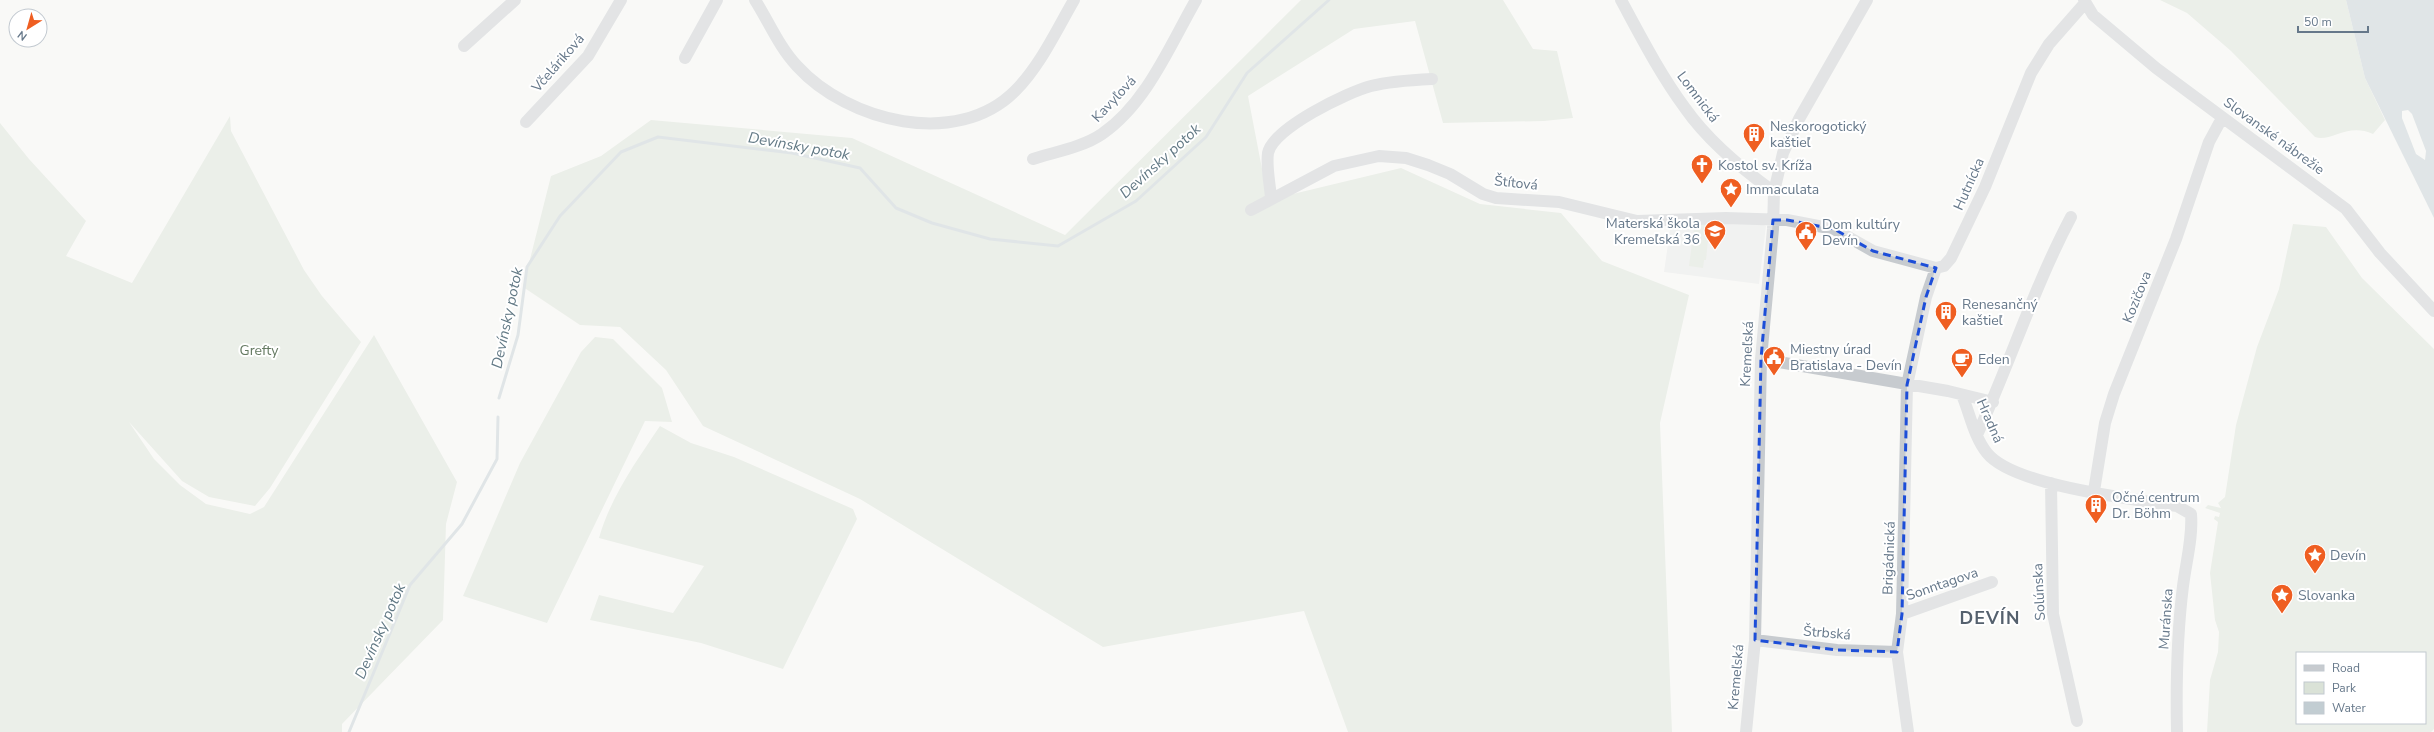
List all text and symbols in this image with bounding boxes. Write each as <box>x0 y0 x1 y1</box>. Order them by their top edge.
north arrow <box>8 8 48 48</box>
scale bar <box>2298 8 2368 34</box>
text: 50 m <box>2304 14 2332 30</box>
text: N <box>14 27 30 44</box>
street label: Včeláriková <box>527 30 589 97</box>
street label: Lomnická <box>1673 68 1723 126</box>
street label: Kavyľová <box>1088 72 1140 126</box>
street label: Slovanské nábrežie <box>2220 93 2328 179</box>
place label: Neskorogotický kaštieľ <box>1770 117 1867 152</box>
water label: Devínsky potok <box>1115 119 1205 203</box>
building icon: Neskorogotický kaštieľ <box>1741 121 1767 154</box>
water label: Devínsky potok <box>747 127 852 165</box>
church icon: Kostol sv. Kríža <box>1689 152 1715 185</box>
street label: Hutnícka <box>1949 155 1989 213</box>
place label: Kostol sv. Kríža <box>1718 156 1812 175</box>
street label: Štítová <box>1493 171 1539 195</box>
place icon: Immaculata <box>1718 176 1744 209</box>
place label: Immaculata <box>1746 180 1819 199</box>
place label: Materská škola Kremeľská 36 <box>1606 214 1700 249</box>
place label: Dom kultúry Devín <box>1822 215 1901 250</box>
school or university icon: Materská škola Kremeľská 36 <box>1702 218 1728 251</box>
public building icon: Dom kultúry Devín <box>1793 219 1819 252</box>
water label: Devínsky potok <box>487 265 528 370</box>
street label: Kozičova <box>2118 268 2156 326</box>
place label: Renesančný kaštieľ <box>1962 295 2039 330</box>
building icon: Renesančný kaštieľ <box>1933 299 1959 332</box>
street label: Kremeľská <box>1736 321 1758 387</box>
place label: Miestny úrad Bratislava - Devín <box>1790 340 1902 375</box>
park label: Grefty <box>239 341 279 360</box>
public building icon: Miestny úrad Bratislava - Devín <box>1761 344 1787 377</box>
cafe icon: Eden <box>1949 346 1975 379</box>
place label: Eden <box>1978 350 2010 369</box>
street label: Hradná <box>1972 396 2008 446</box>
place label: Očné centrum Dr. Böhm <box>2112 488 2200 523</box>
building icon: Očné centrum Dr. Böhm <box>2083 492 2109 525</box>
street label: Brigádnická <box>1878 521 1900 595</box>
place icon: Devín <box>2302 542 2328 575</box>
place label: Devín <box>2330 546 2366 565</box>
street label: Sonntagova <box>1903 563 1981 605</box>
street label: Solúnska <box>2028 563 2050 621</box>
water label: Devínsky potok <box>350 580 410 682</box>
place icon: Slovanka <box>2269 582 2295 615</box>
place label: Slovanka <box>2298 586 2355 605</box>
street label: Muránska <box>2154 588 2178 650</box>
district label: DEVÍN <box>1960 606 2020 630</box>
street label: Štrbská <box>1802 621 1852 645</box>
street label: Kremeľská <box>1724 643 1748 711</box>
legend <box>2296 652 2426 724</box>
text: Road <box>2332 660 2360 676</box>
text: Park <box>2332 680 2357 696</box>
text: Water <box>2332 700 2366 716</box>

